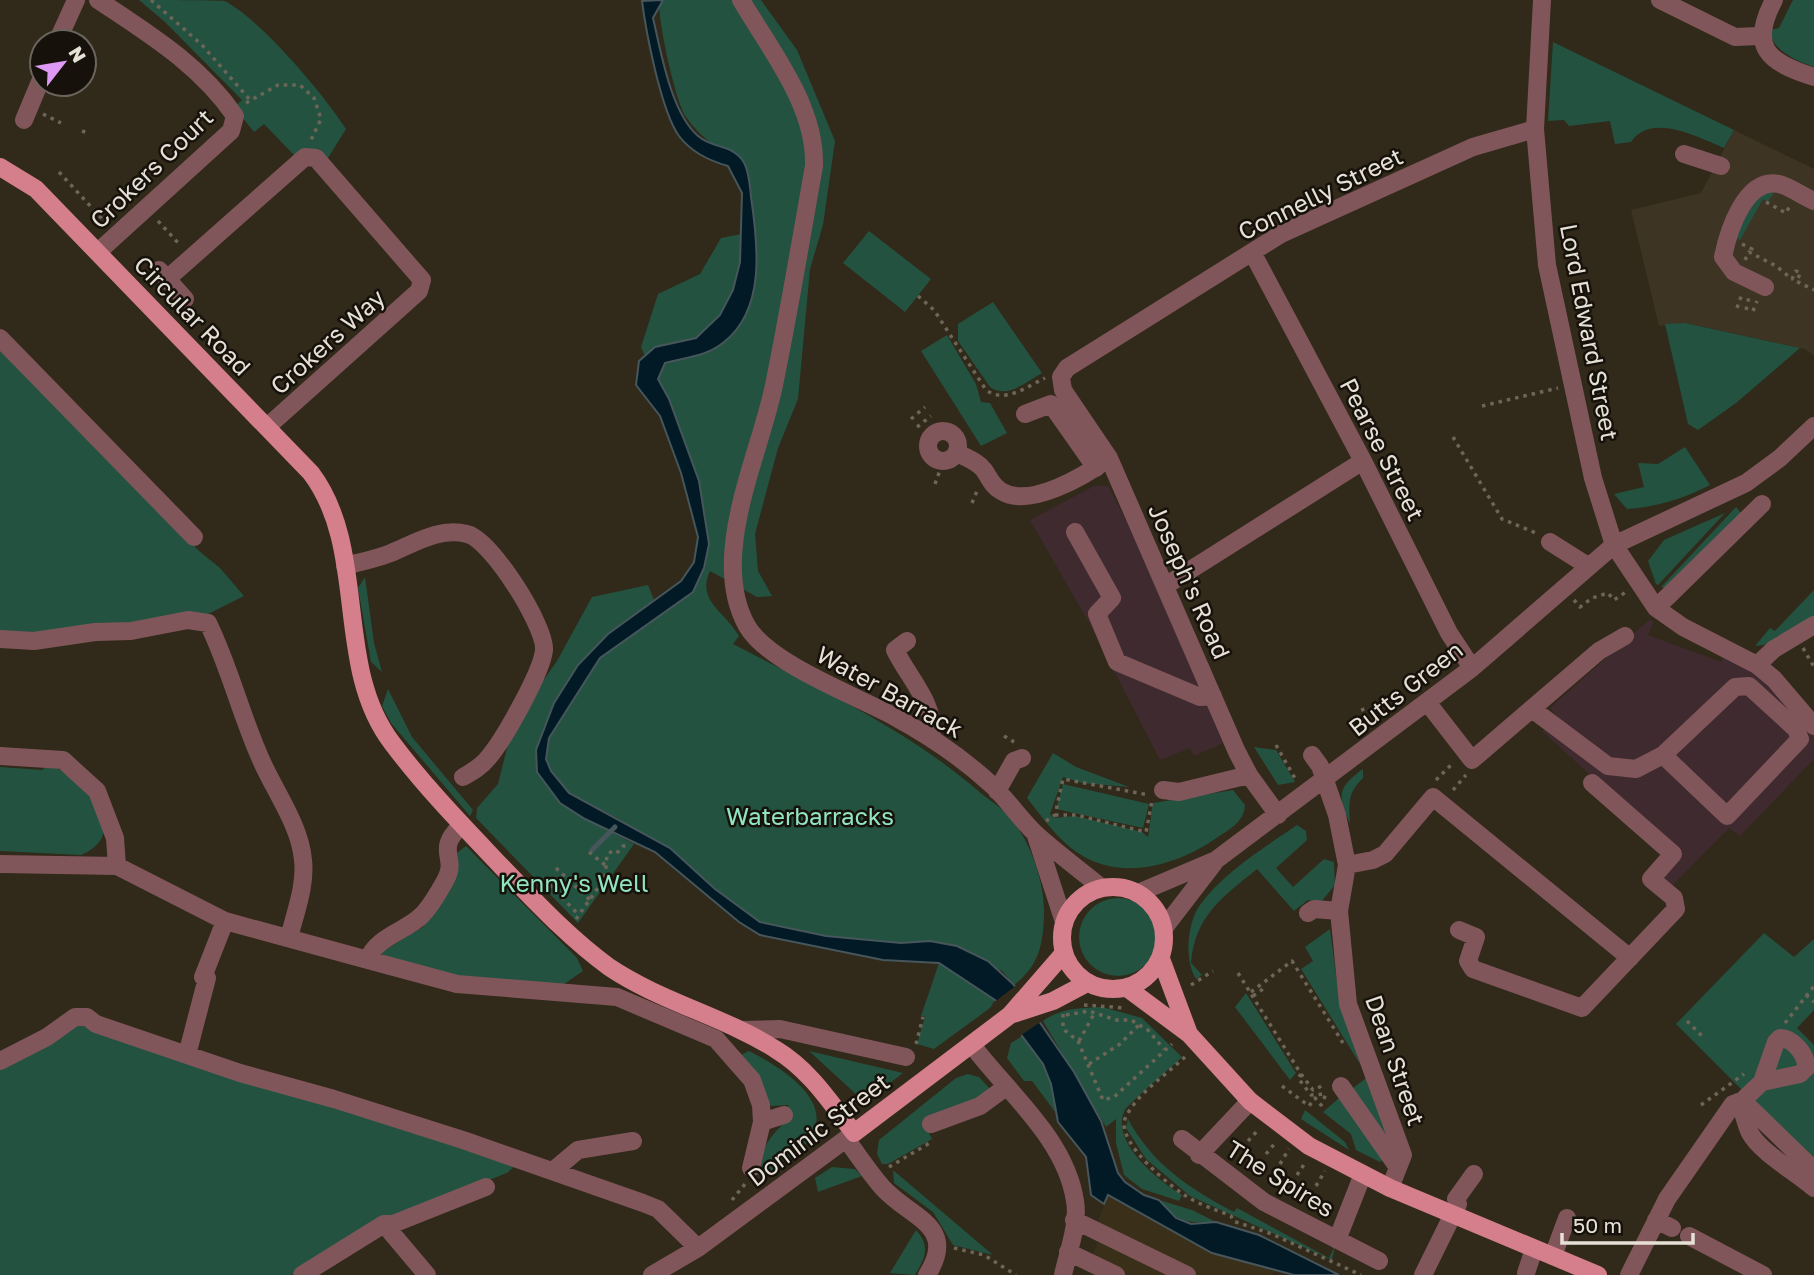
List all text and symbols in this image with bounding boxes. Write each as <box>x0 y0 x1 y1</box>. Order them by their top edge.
north arrow <box>28 28 98 98</box>
text: N <box>64 42 92 66</box>
street label: Crokers Court <box>84 102 218 234</box>
street label: Connelly Street <box>1233 141 1407 245</box>
street label: Lord Edward Street <box>1555 221 1625 443</box>
street label: Circular Road <box>129 249 257 381</box>
street label: Crokers Way <box>264 282 390 400</box>
street label: Pearse Street <box>1335 373 1431 525</box>
street label: Joseph's Road <box>1143 499 1237 663</box>
street label: Butts Green <box>1342 634 1468 742</box>
street label: Water Barrack <box>812 639 968 743</box>
park label: Waterbarracks <box>726 801 894 830</box>
park label: Kenny's Well <box>500 868 648 897</box>
street label: Dean Street <box>1360 991 1432 1129</box>
street label: Dominic Street <box>741 1066 895 1192</box>
street label: The Spires <box>1222 1133 1340 1223</box>
scale bar <box>1562 1202 1693 1246</box>
text: 50 m <box>1573 1212 1622 1238</box>

